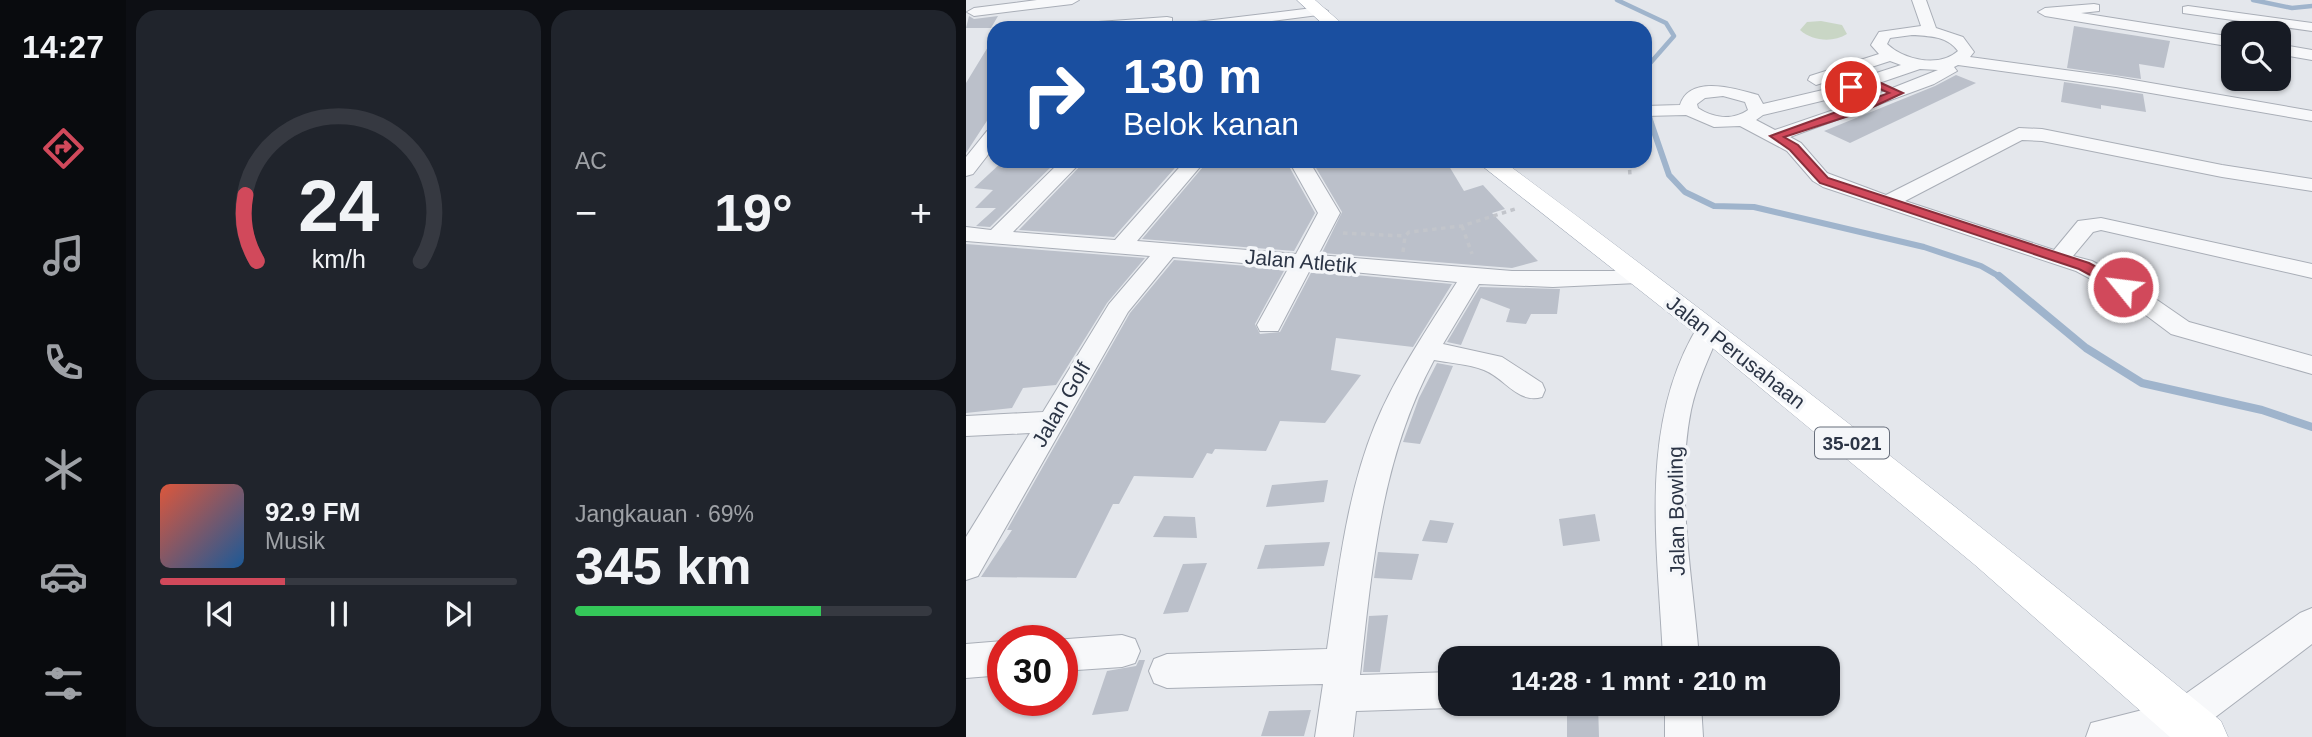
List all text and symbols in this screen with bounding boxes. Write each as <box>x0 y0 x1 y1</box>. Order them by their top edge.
map controls <box>2221 21 2291 91</box>
button: search <box>2221 21 2291 91</box>
text: 14:27 <box>22 29 104 65</box>
icon: right <box>1008 49 1099 140</box>
text: 130 m <box>1123 49 1262 103</box>
pin <box>1821 57 1881 117</box>
icon: arrive <box>1832 68 1870 106</box>
text: Belok kanan <box>1123 106 1299 142</box>
icon: directions <box>39 124 88 173</box>
text: AC <box>575 148 607 174</box>
text: 24 <box>298 165 379 246</box>
text: 19° <box>714 184 793 242</box>
text: − <box>575 192 597 234</box>
text: + <box>910 192 932 234</box>
icon: music <box>39 231 88 280</box>
text: km/h <box>311 245 366 273</box>
street label: Jalan Atletik <box>1244 245 1358 277</box>
position arrow <box>2086 250 2160 324</box>
street label: Jalan Perusahaan <box>1662 291 1810 413</box>
icon: phone <box>39 338 88 387</box>
street label: Jalan Golf <box>1027 357 1095 451</box>
road number: 35-021 <box>1815 428 1889 458</box>
icon: climate <box>39 445 88 494</box>
street label: Jalan Bowling <box>1663 446 1689 576</box>
text: 92.9 FM <box>265 497 360 527</box>
text: Jangkauan · 69% <box>575 501 754 527</box>
text: Musik <box>265 528 325 554</box>
text: 345 km <box>575 537 751 595</box>
icon: car <box>39 552 88 601</box>
icon: previous <box>201 595 239 633</box>
icon: pause <box>320 595 358 633</box>
icon: next <box>439 595 477 633</box>
speed limit sign: 30 <box>987 625 1078 716</box>
icon: filters <box>39 659 88 708</box>
text: 14:28 · 1 mnt · 210 m <box>1511 666 1767 696</box>

